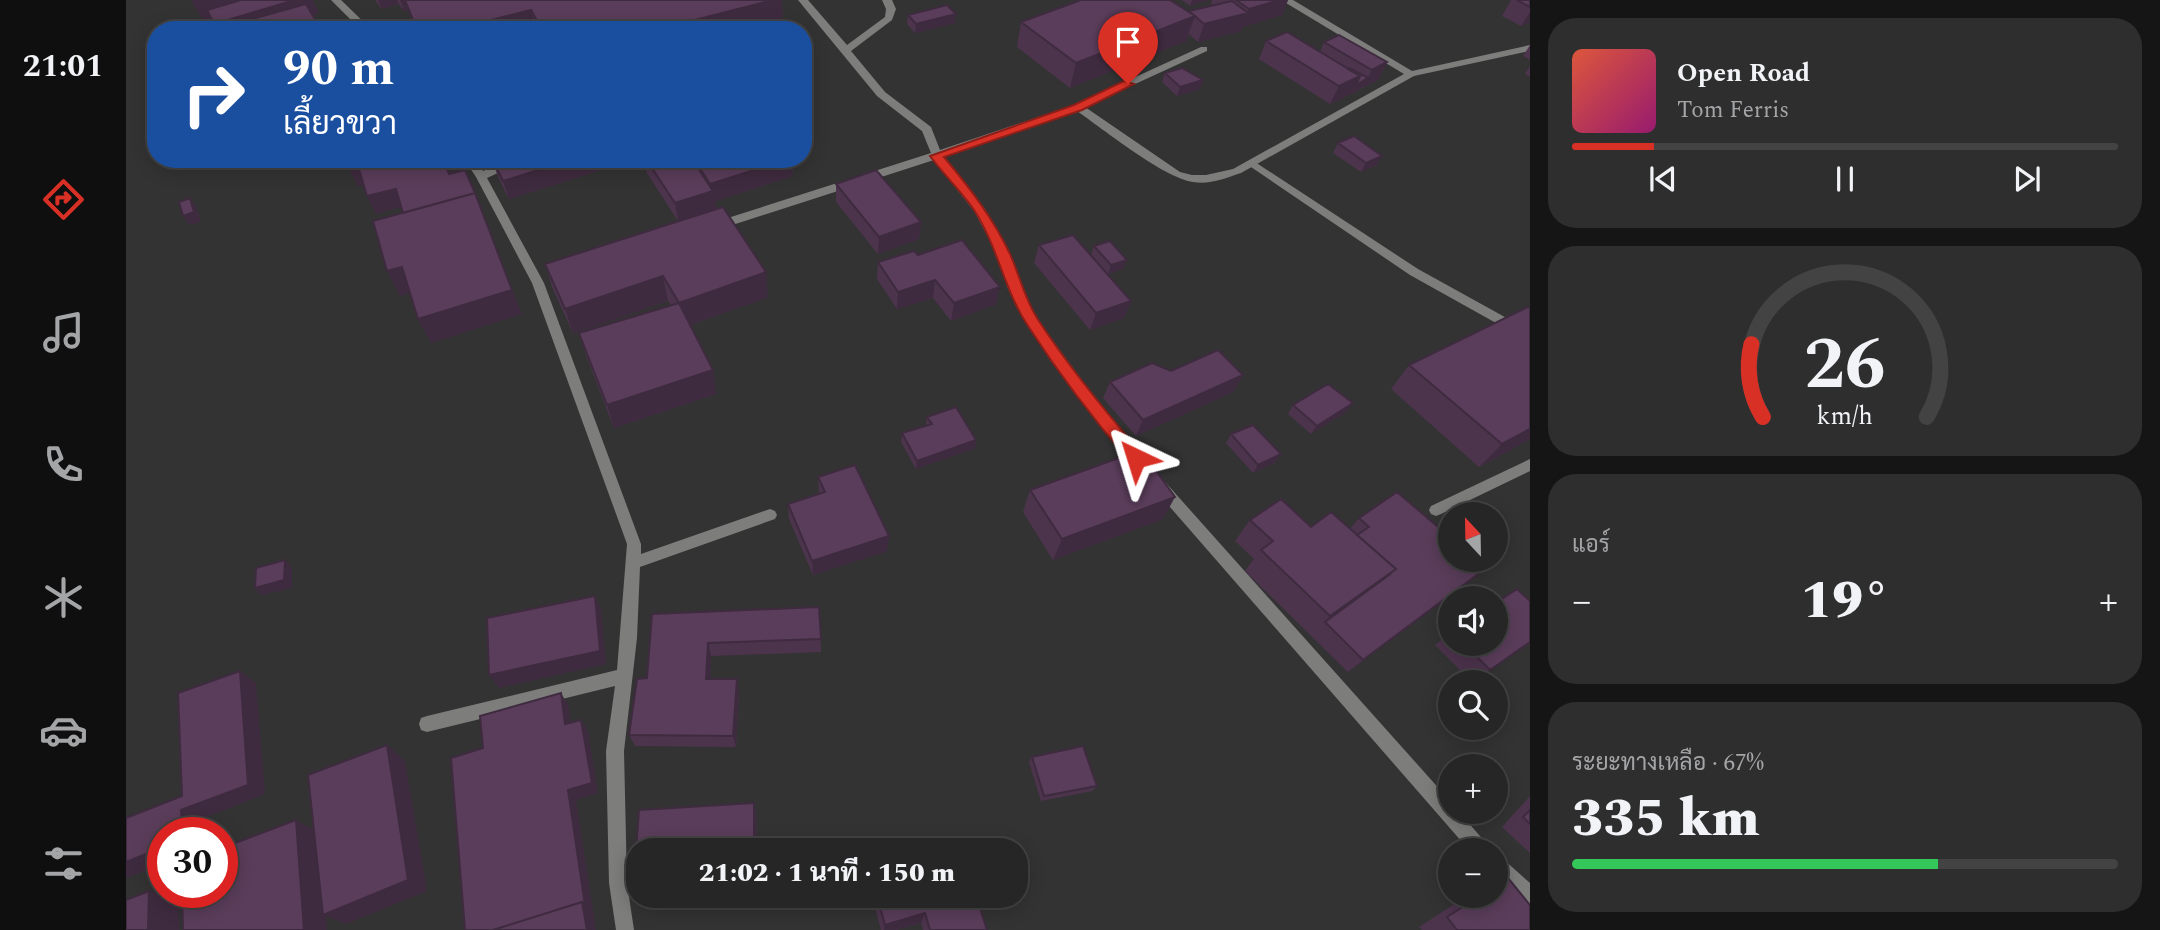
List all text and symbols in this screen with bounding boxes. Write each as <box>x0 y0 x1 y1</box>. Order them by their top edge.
pin <box>1098 12.0 1158 84</box>
icon: arrive <box>1109 23 1147 61</box>
text: 90 m <box>283 32 394 107</box>
text: 21:01 <box>23 42 103 91</box>
icon: right <box>168 49 259 140</box>
text: Open Road <box>1677 53 1810 93</box>
text: Tom Ferris <box>1677 93 1789 128</box>
text: เลี้ยวขวา <box>283 100 397 149</box>
icon: previous <box>1644 160 1682 198</box>
icon: pause <box>1826 160 1864 198</box>
icon: next <box>2008 160 2046 198</box>
icon: directions <box>39 175 88 224</box>
icon: music <box>39 308 88 357</box>
text: 26 <box>1804 310 1886 421</box>
text: km/h <box>1817 398 1873 436</box>
position arrow <box>1099 421 1173 495</box>
icon: phone <box>39 440 88 489</box>
north arrow <box>1438 502 1508 572</box>
map controls <box>1438 502 1508 908</box>
text: แอร์ <box>1572 528 1610 563</box>
text: 19° <box>1801 562 1889 641</box>
icon: climate <box>39 573 88 622</box>
text: − <box>1572 573 1591 631</box>
text: + <box>2099 573 2118 631</box>
button: sound <box>1438 586 1508 656</box>
button: search <box>1438 670 1508 740</box>
icon: car <box>39 706 88 755</box>
text: ระยะทางเหลือ · 67% <box>1572 746 1764 781</box>
button: + <box>1438 754 1508 824</box>
text: 335 km <box>1572 780 1760 859</box>
speed limit sign: 30 <box>147 817 238 908</box>
button: − <box>1438 838 1508 908</box>
icon: filters <box>39 839 88 888</box>
text: 21:02 · 1 นาที · 150 m <box>699 853 955 893</box>

